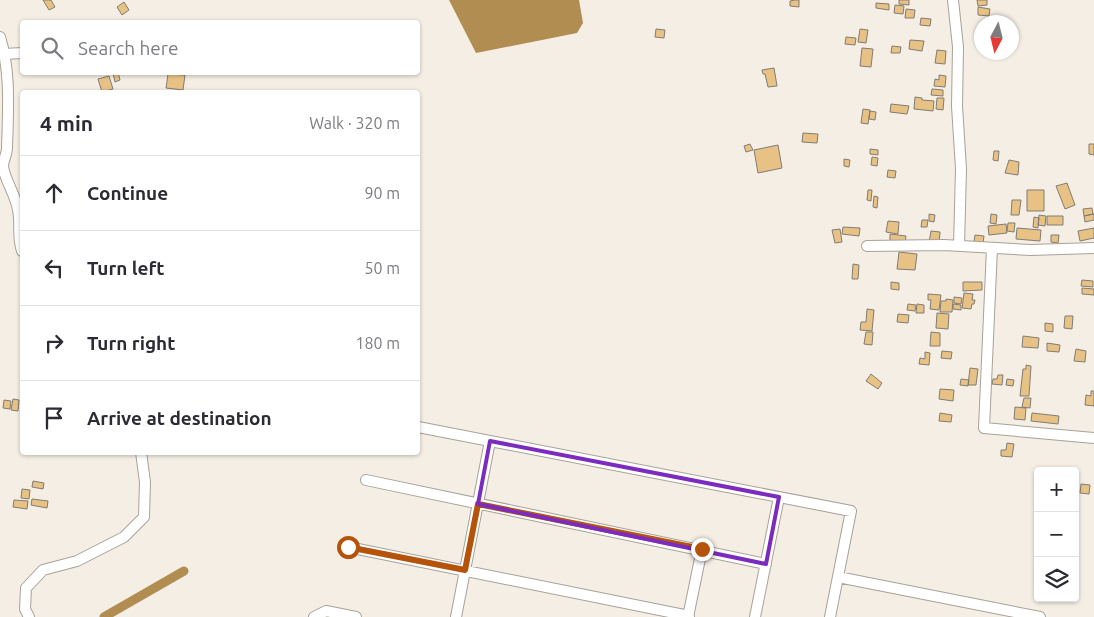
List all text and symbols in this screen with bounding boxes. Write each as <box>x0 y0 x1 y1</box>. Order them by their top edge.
north arrow <box>974 15 1019 60</box>
search box <box>20 20 420 75</box>
icon: search <box>38 34 66 62</box>
text: Search here <box>78 37 178 59</box>
text: 4 min <box>40 111 93 135</box>
text: Walk · 320 m <box>309 114 400 132</box>
icon: ahead <box>40 179 68 207</box>
text: Continue <box>87 182 168 204</box>
text: 90 m <box>364 184 400 202</box>
icon: left <box>40 254 68 282</box>
text: Turn left <box>87 257 165 279</box>
text: 50 m <box>364 259 400 277</box>
icon: right <box>40 329 68 357</box>
text: Turn right <box>87 332 175 354</box>
text: 180 m <box>355 334 400 352</box>
icon: arrive <box>40 404 68 432</box>
text: Arrive at destination <box>87 407 272 429</box>
map controls <box>1034 467 1079 602</box>
button: + <box>1034 467 1079 512</box>
button: − <box>1034 512 1079 557</box>
route start <box>337 536 360 559</box>
route end <box>691 538 714 561</box>
button: layers <box>1034 557 1079 602</box>

